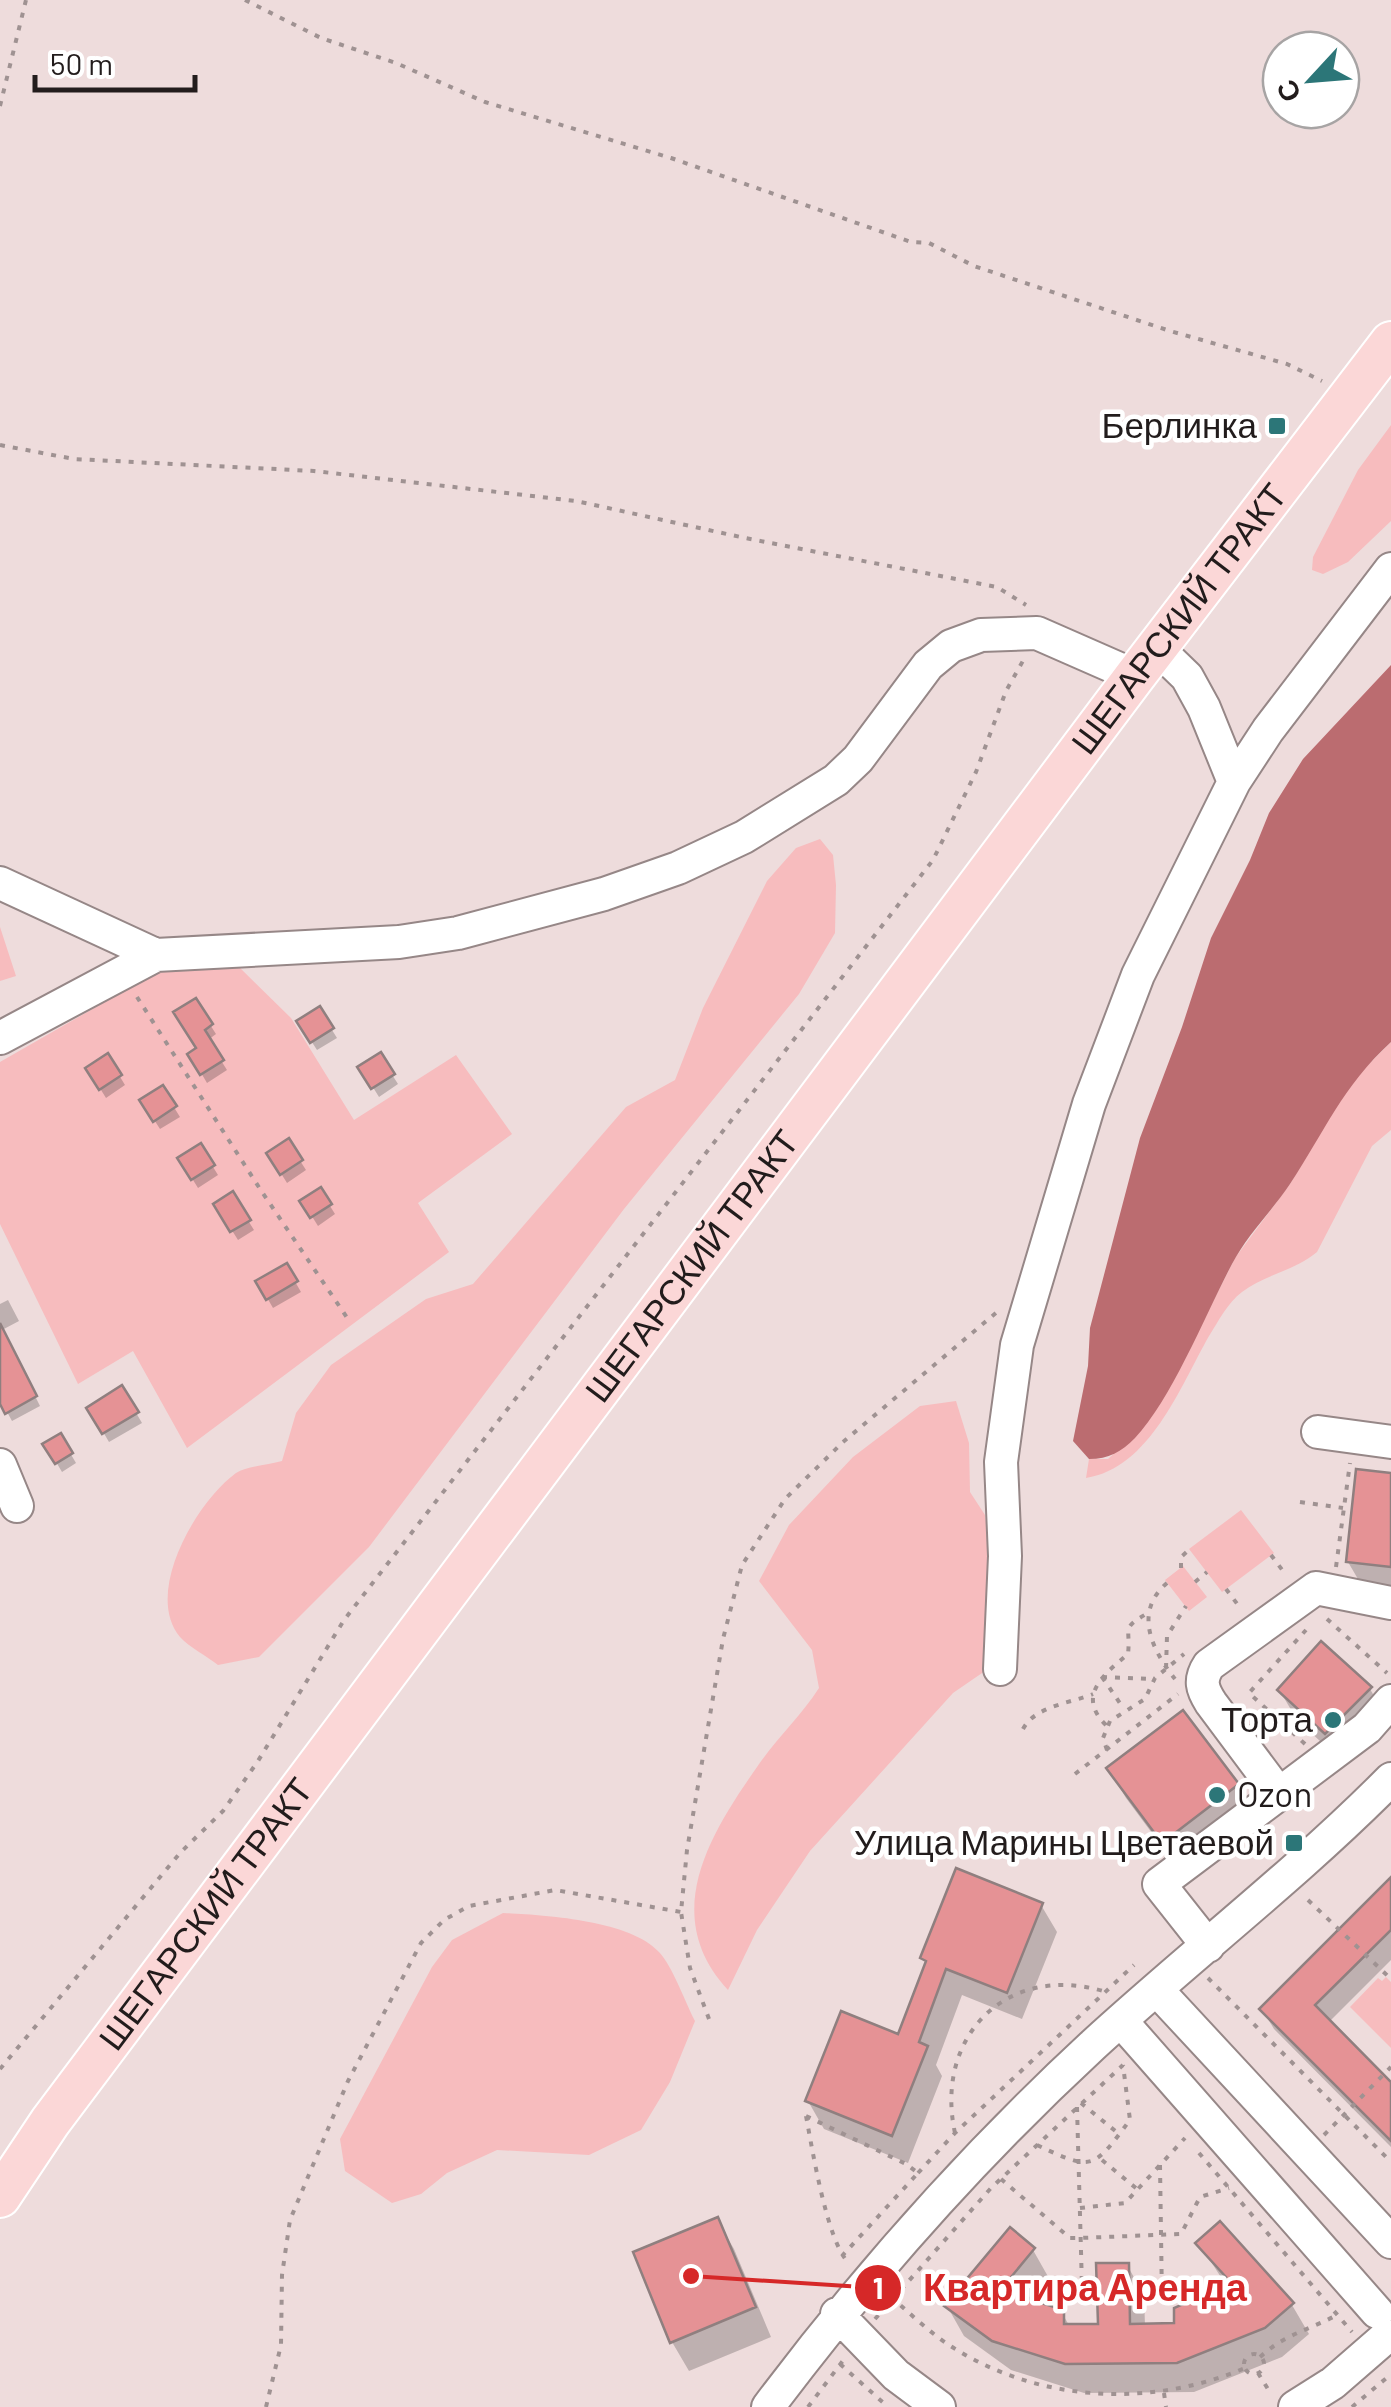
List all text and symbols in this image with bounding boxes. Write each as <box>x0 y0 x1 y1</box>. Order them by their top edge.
scale bar <box>35 30 195 92</box>
north arrow <box>1261 30 1361 130</box>
text: 50 m <box>50 45 113 81</box>
text: С <box>1268 75 1307 108</box>
place label: Берлинка <box>1101 403 1258 445</box>
marker: Берлинка <box>1266 415 1288 437</box>
street label: ШЕГАРСКИЙ ТРАКТ <box>1061 474 1294 761</box>
street label: ШЕГАРСКИЙ ТРАКТ <box>575 1121 806 1409</box>
place label: Торта <box>1221 1697 1314 1739</box>
marker: Торта <box>1322 1709 1344 1731</box>
street label: ШЕГАРСКИЙ ТРАКТ <box>89 1769 320 2057</box>
place label: Ozon <box>1237 1772 1312 1814</box>
marker: Ozon <box>1206 1784 1228 1806</box>
place label: Улица Марины Цветаевой <box>854 1820 1274 1862</box>
marker: Улица Марины Цветаевой <box>1283 1832 1305 1854</box>
callout: Квартира Аренда <box>853 2254 1267 2322</box>
text: Квартира Аренда <box>923 2263 1248 2309</box>
text: 1 <box>873 2269 883 2305</box>

